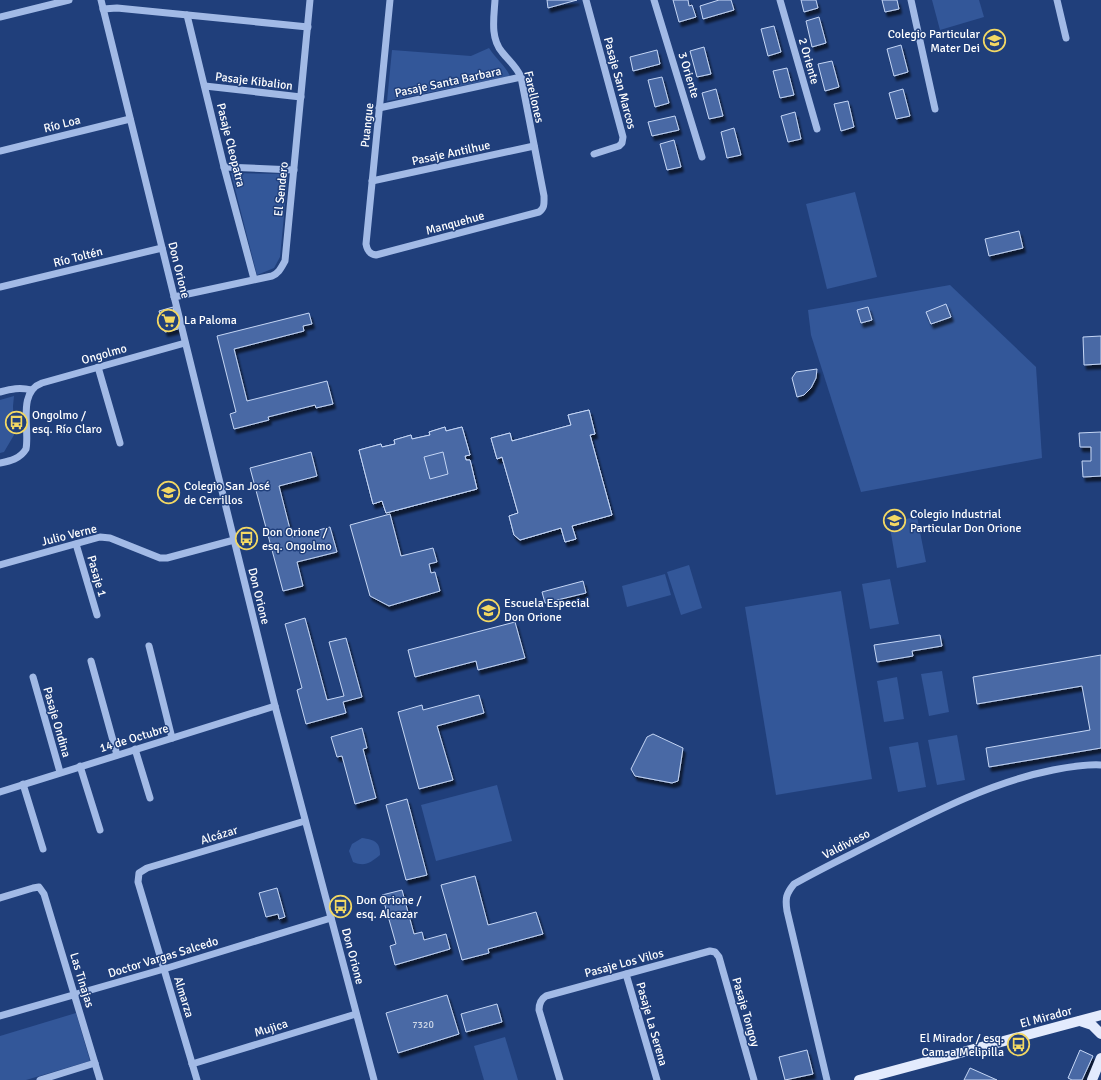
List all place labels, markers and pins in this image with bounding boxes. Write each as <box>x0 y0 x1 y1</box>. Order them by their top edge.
place label: Colegio Particular Mater Dei <box>888 27 981 56</box>
school or university icon: Colegio Particular Mater Dei <box>982 28 1008 54</box>
supermarket icon: La Paloma <box>156 307 182 333</box>
place label: La Paloma <box>184 313 237 328</box>
place label: Ongolmo / esq. Río Claro <box>32 408 102 437</box>
bus stop icon: Ongolmo / esq. Río Claro <box>3 409 29 435</box>
place label: Colegio San José de Cerrillos <box>184 479 270 508</box>
school or university icon: Colegio San José de Cerrillos <box>156 480 182 506</box>
place label: Colegio Industrial Particular Don Orione <box>910 507 1022 536</box>
school or university icon: Colegio Industrial Particular Don Orione <box>881 508 907 534</box>
place label: Don Orione / esq. Ongolmo <box>262 525 332 554</box>
bus stop icon: Don Orione / esq. Ongolmo <box>234 526 260 552</box>
place label: Escuela Especial Don Orione <box>504 596 590 625</box>
school or university icon: Escuela Especial Don Orione <box>476 597 502 623</box>
place label: Don Orione / esq. Alcazar <box>356 893 421 922</box>
bus stop icon: Don Orione / esq. Alcazar <box>327 894 353 920</box>
place label: El Mirador / esq. Cam. a Melipilla <box>920 1031 1004 1060</box>
bus stop icon: El Mirador / esq. Cam. a Melipilla <box>1006 1032 1032 1058</box>

